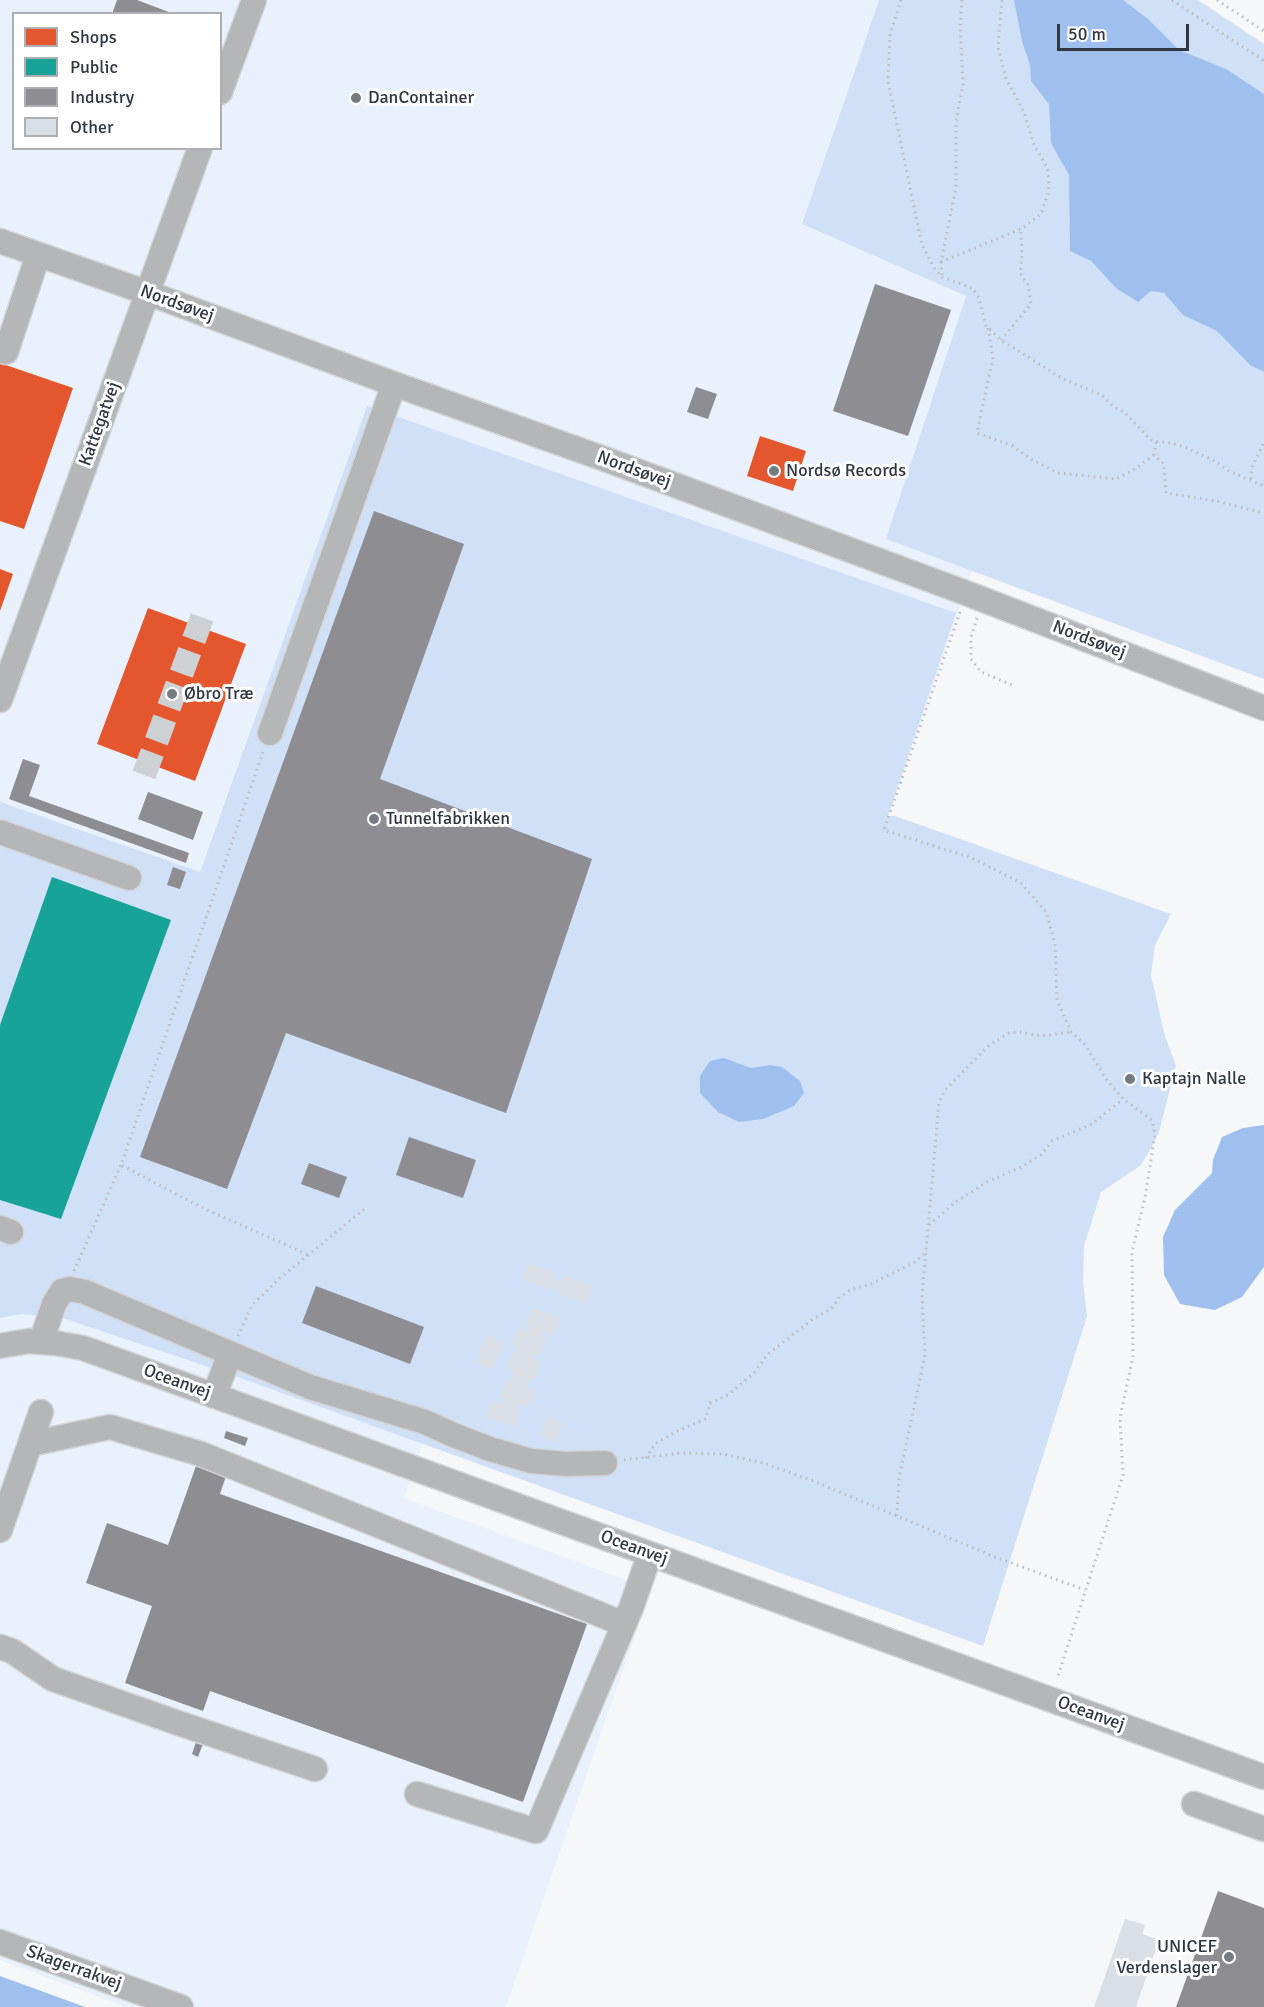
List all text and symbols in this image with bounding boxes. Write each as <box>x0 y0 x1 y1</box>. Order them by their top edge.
legend <box>12 12 222 150</box>
scale bar <box>1060 12 1192 50</box>
text: 50 m <box>1068 23 1106 45</box>
text: Shops <box>70 26 117 48</box>
text: Public <box>70 56 118 78</box>
text: Industry <box>70 86 134 108</box>
place label: DanContainer <box>368 87 474 109</box>
marker: DanContainer <box>349 91 363 105</box>
text: Other <box>70 116 114 138</box>
street label: Nordsøvej <box>137 281 217 327</box>
street label: Kattegatvej <box>75 379 125 469</box>
street label: Nordsøvej <box>594 447 674 493</box>
place label: Nordsø Records <box>786 460 906 482</box>
marker: Nordsø Records <box>767 464 781 478</box>
street label: Nordsøvej <box>1049 616 1129 664</box>
place label: Øbro Træ <box>184 683 254 705</box>
marker: Øbro Træ <box>165 687 179 701</box>
place label: Tunnelfabrikken <box>386 808 510 830</box>
marker: Tunnelfabrikken <box>367 812 381 826</box>
place label: Kaptajn Nalle <box>1142 1068 1246 1090</box>
marker: Kaptajn Nalle <box>1123 1072 1137 1086</box>
street label: Oceanvej <box>140 1360 214 1404</box>
street label: Oceanvej <box>597 1526 671 1570</box>
street label: Oceanvej <box>1054 1692 1128 1736</box>
place label: UNICEF Verdenslager <box>1116 1936 1217 1978</box>
street label: Skagerrakvej <box>23 1941 125 1995</box>
marker: UNICEF Verdenslager <box>1222 1950 1236 1964</box>

